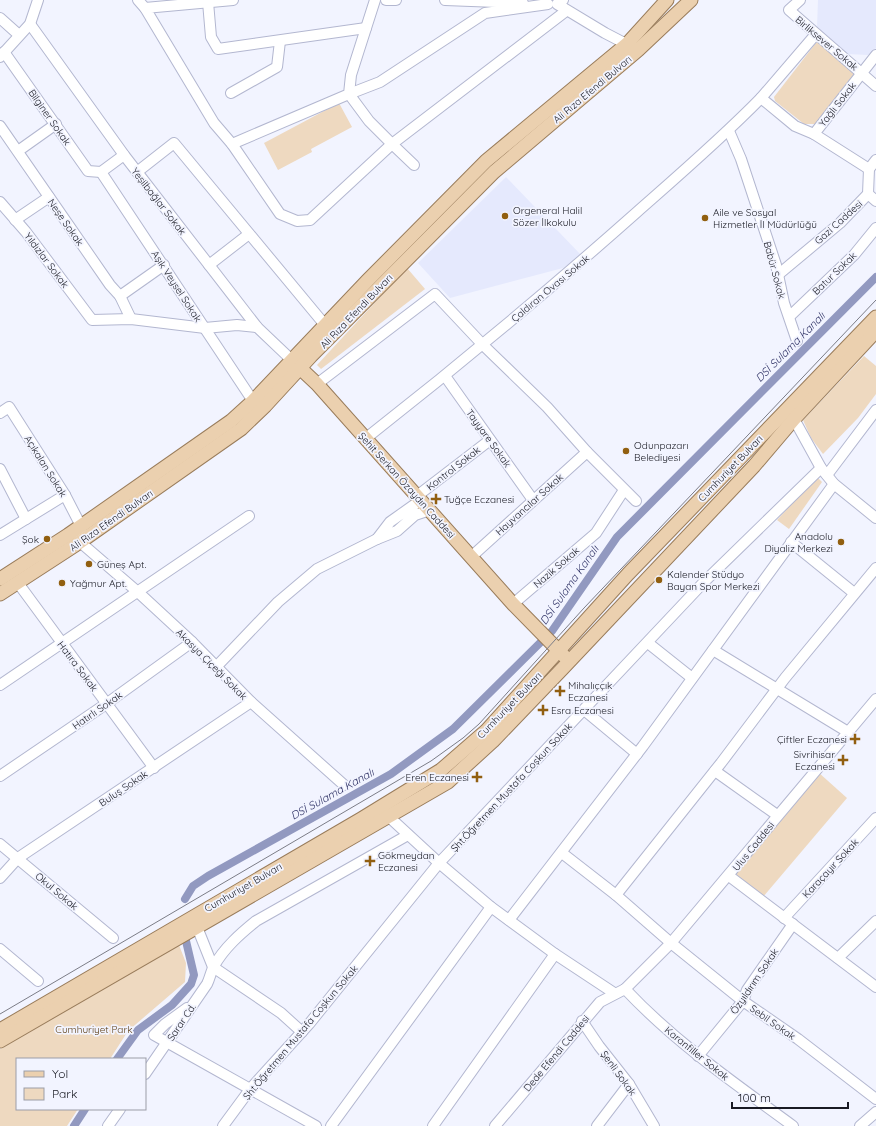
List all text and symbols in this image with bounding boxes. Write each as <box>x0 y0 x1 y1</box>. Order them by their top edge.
street label: Birliksever Sokak <box>792 13 861 74</box>
street label: Ali Rıza Efendi Bulvarı <box>550 53 634 126</box>
street label: Yağlı Sokak <box>816 79 859 129</box>
street label: Bilginer Sokak <box>25 87 74 148</box>
street label: Yeşilbağlar Sokak <box>128 165 189 237</box>
street label: Neşe Sokak <box>45 196 87 248</box>
street label: Gazi Caddesi <box>812 197 865 247</box>
place label: Orgeneral Halil Sözer İlkokulu <box>513 204 582 229</box>
place label: Aile ve Sosyal Hizmetler İl Müdürlüğü <box>713 206 817 231</box>
marker: Orgeneral Halil Sözer İlkokulu <box>500 211 510 221</box>
marker: Aile ve Sosyal Hizmetler İl Müdürlüğü <box>700 213 710 223</box>
street label: Yıldızlar Sokak <box>21 230 72 291</box>
street label: Babür Sokak <box>761 240 788 300</box>
street label: Aşık Veysel Sokak <box>149 248 205 325</box>
street label: Batur Sokak <box>809 249 859 298</box>
street label: Çaldıran Ovası Sokak <box>509 252 592 325</box>
street label: Ali Rıza Efendi Bulvarı <box>317 271 395 351</box>
water label: DSİ Sulama Kanalı <box>752 309 828 385</box>
street label: Tayyare Sokak <box>463 407 514 470</box>
street label: Şehit Serkan Özaydın Caddesi <box>356 430 458 541</box>
street label: Cumhuriyet Bulvarı <box>695 432 765 504</box>
street label: Açıkalan Sokak <box>21 433 70 500</box>
place label: Odunpazarı Belediyesi <box>634 439 688 464</box>
street label: Kontrol Sokak <box>424 443 483 493</box>
marker: Odunpazarı Belediyesi <box>621 446 631 456</box>
street label: Hayvancılar Sokak <box>493 471 566 538</box>
street label: Ali Rıza Efendi Bulvarı <box>67 487 156 554</box>
place label: Tuğçe Eczanesi <box>444 493 514 506</box>
marker: Tuğçe Eczanesi <box>431 494 441 504</box>
place label: Anadolu Diyaliz Merkezi <box>764 530 833 555</box>
place label: Şok <box>22 533 39 546</box>
marker: Şok <box>42 534 52 544</box>
marker: Anadolu Diyaliz Merkezi <box>836 537 846 547</box>
water label: DSİ Sulama Kanalı <box>537 542 602 627</box>
street label: Nazik Sokak <box>531 544 582 591</box>
place label: Güneş Apt. <box>97 558 146 571</box>
marker: Güneş Apt. <box>84 559 94 569</box>
place label: Kalender Stüdyo Bayan Spor Merkezi <box>667 568 760 593</box>
marker: Kalender Stüdyo Bayan Spor Merkezi <box>654 575 664 585</box>
place label: Yağmur Apt. <box>70 577 127 590</box>
marker: Yağmur Apt. <box>57 578 67 588</box>
street label: Akasya Çiçeği Sokak <box>173 626 250 703</box>
street label: Hatıra Sokak <box>54 639 101 694</box>
street label: Cumhuriyet Bulvarı <box>474 669 544 741</box>
place label: Mihalıççık Eczanesi <box>568 679 612 704</box>
marker: Mihalıççık Eczanesi <box>555 686 565 696</box>
street label: Hatırlı Sokak <box>70 688 125 732</box>
place label: Esra Eczanesi <box>551 704 614 717</box>
marker: Esra Eczanesi <box>538 705 548 715</box>
street label: Şht.Öğretmen Mustafa Coşkun Sokak <box>448 720 575 855</box>
place label: Çiftler Eczanesi <box>777 733 847 746</box>
marker: Çiftler Eczanesi <box>850 734 860 744</box>
place label: Sivrihisar Eczanesi <box>793 748 835 773</box>
marker: Sivrihisar Eczanesi <box>838 755 848 765</box>
water label: DSİ Sulama Kanalı <box>288 765 377 823</box>
street label: Buluş Sokak <box>96 767 150 809</box>
place label: Eren Eczanesi <box>406 771 469 784</box>
marker: Eren Eczanesi <box>472 772 482 782</box>
street label: Ulus Caddesi <box>730 819 777 874</box>
street label: Karaçayır Sokak <box>799 836 861 901</box>
place label: Gökmeydan Eczanesi <box>378 849 435 874</box>
marker: Gökmeydan Eczanesi <box>365 856 375 866</box>
street label: Cumhuriyet Bulvarı <box>202 860 284 915</box>
street label: Okul Sokak <box>33 870 81 913</box>
street label: Özyıldırım Sokak <box>728 946 781 1017</box>
street label: Şht.Öğretmen Mustafa Coşkun Sokak <box>240 962 361 1102</box>
street label: Sarar Cd. <box>164 1001 199 1044</box>
street label: Sebil Sokak <box>747 1002 798 1043</box>
street label: Dede Efendi Caddesi <box>521 1012 592 1094</box>
park label: Cumhuriyet Park <box>55 1023 133 1036</box>
street label: Karanfiller Sokak <box>662 1023 732 1083</box>
street label: Şenli Sokak <box>598 1048 639 1098</box>
legend <box>16 1058 146 1110</box>
text: Yol <box>52 1066 68 1081</box>
scale bar <box>732 1084 848 1110</box>
text: Park <box>52 1086 77 1101</box>
text: 100 m <box>738 1090 771 1105</box>

